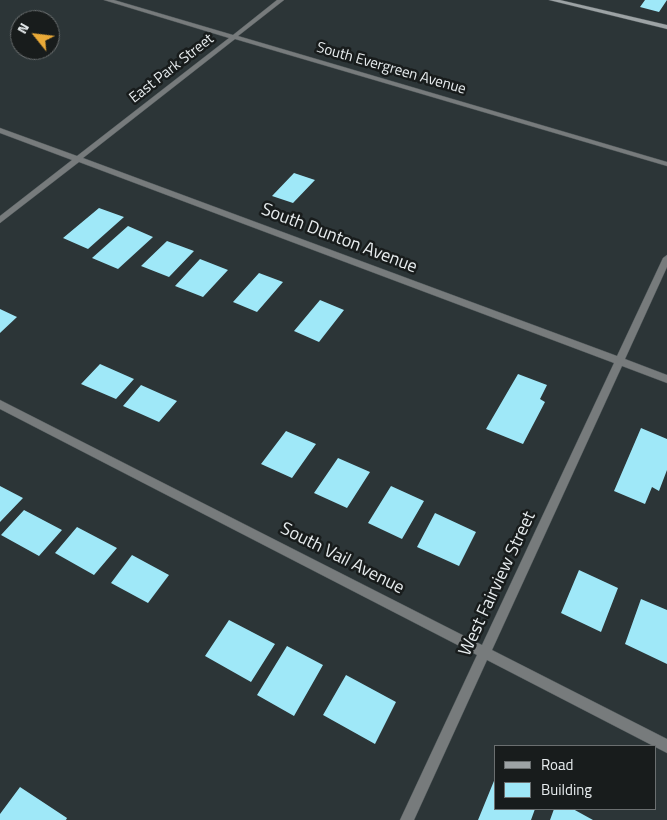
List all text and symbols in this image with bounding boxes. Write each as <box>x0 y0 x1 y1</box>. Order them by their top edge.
north arrow <box>10 10 60 60</box>
text: N <box>11 19 34 37</box>
street label: East Park Street <box>126 30 218 108</box>
street label: South Evergreen Avenue <box>314 39 468 99</box>
street label: South Dunton Avenue <box>258 199 420 279</box>
street label: West Fairview Street <box>455 508 541 660</box>
street label: South Vail Avenue <box>276 518 408 600</box>
legend <box>494 745 657 810</box>
text: Road <box>541 753 573 776</box>
text: Building <box>541 778 592 801</box>

